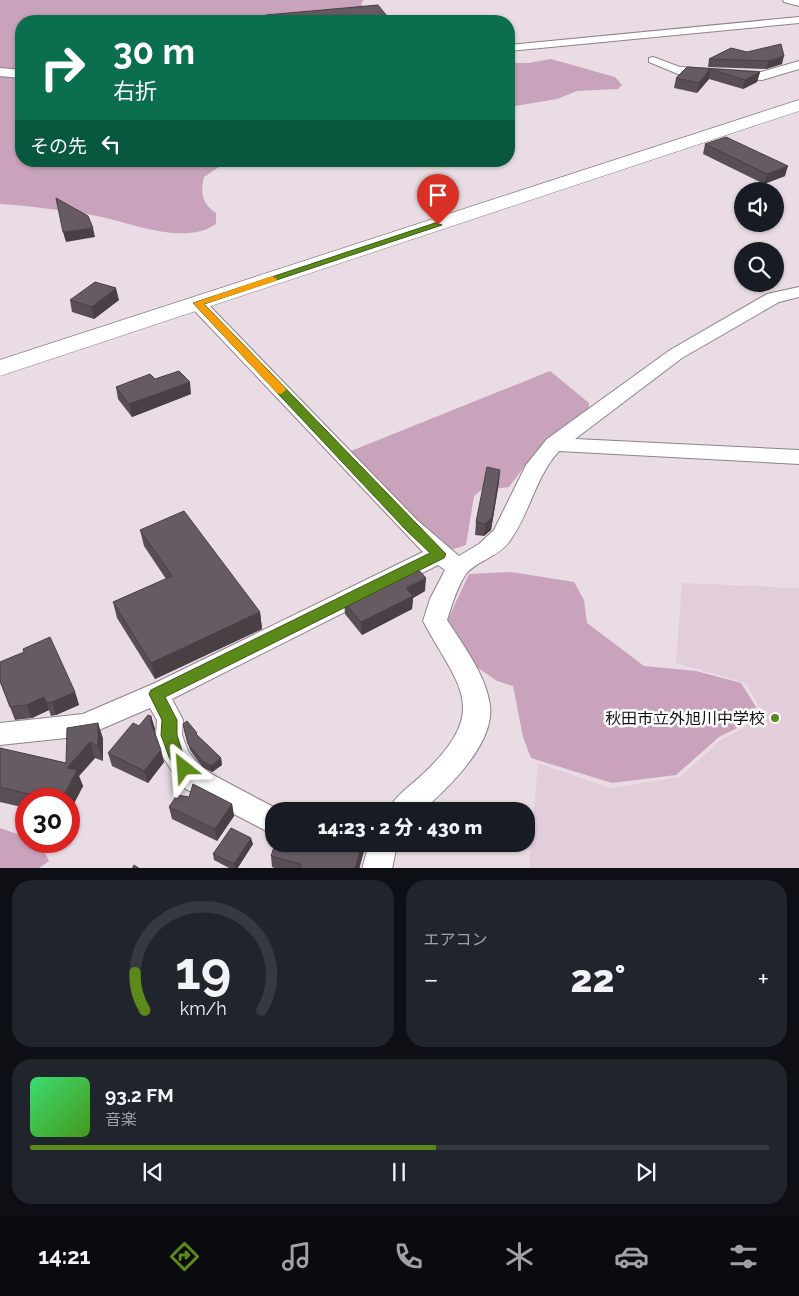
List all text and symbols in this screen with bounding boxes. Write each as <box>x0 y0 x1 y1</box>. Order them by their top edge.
text: 30 m <box>113 31 195 72</box>
icon: right <box>30 35 95 100</box>
text: 右折 <box>113 78 157 104</box>
icon: left <box>97 130 125 158</box>
text: その先 <box>30 135 87 157</box>
pin <box>417 174 459 225</box>
icon: arrive <box>424 181 452 209</box>
map controls <box>734 182 784 292</box>
button: sound <box>734 182 784 232</box>
button: search <box>734 242 784 292</box>
place label: 秋田市立外旭川中学校 <box>605 709 765 728</box>
marker: 秋田市立外旭川中学校 <box>769 712 781 724</box>
position arrow <box>157 741 209 793</box>
speed limit sign: 30 <box>15 788 80 853</box>
text: 14:23 · 2 分 · 430 m <box>318 816 482 838</box>
text: エアコン <box>424 930 488 949</box>
text: 19 <box>175 940 231 1001</box>
text: 22° <box>570 956 626 1001</box>
text: − <box>424 963 439 996</box>
text: + <box>757 963 769 996</box>
text: km/h <box>179 998 226 1019</box>
text: 93.2 FM <box>105 1084 174 1106</box>
text: 音楽 <box>105 1110 137 1129</box>
icon: previous <box>139 1158 167 1186</box>
icon: pause <box>385 1158 413 1186</box>
icon: next <box>632 1158 660 1186</box>
icon: directions <box>167 1239 202 1274</box>
icon: music <box>279 1239 314 1274</box>
icon: phone <box>391 1239 426 1274</box>
icon: climate <box>502 1239 537 1274</box>
icon: car <box>614 1239 649 1274</box>
icon: filters <box>726 1239 761 1274</box>
text: 14:21 <box>38 1243 90 1269</box>

